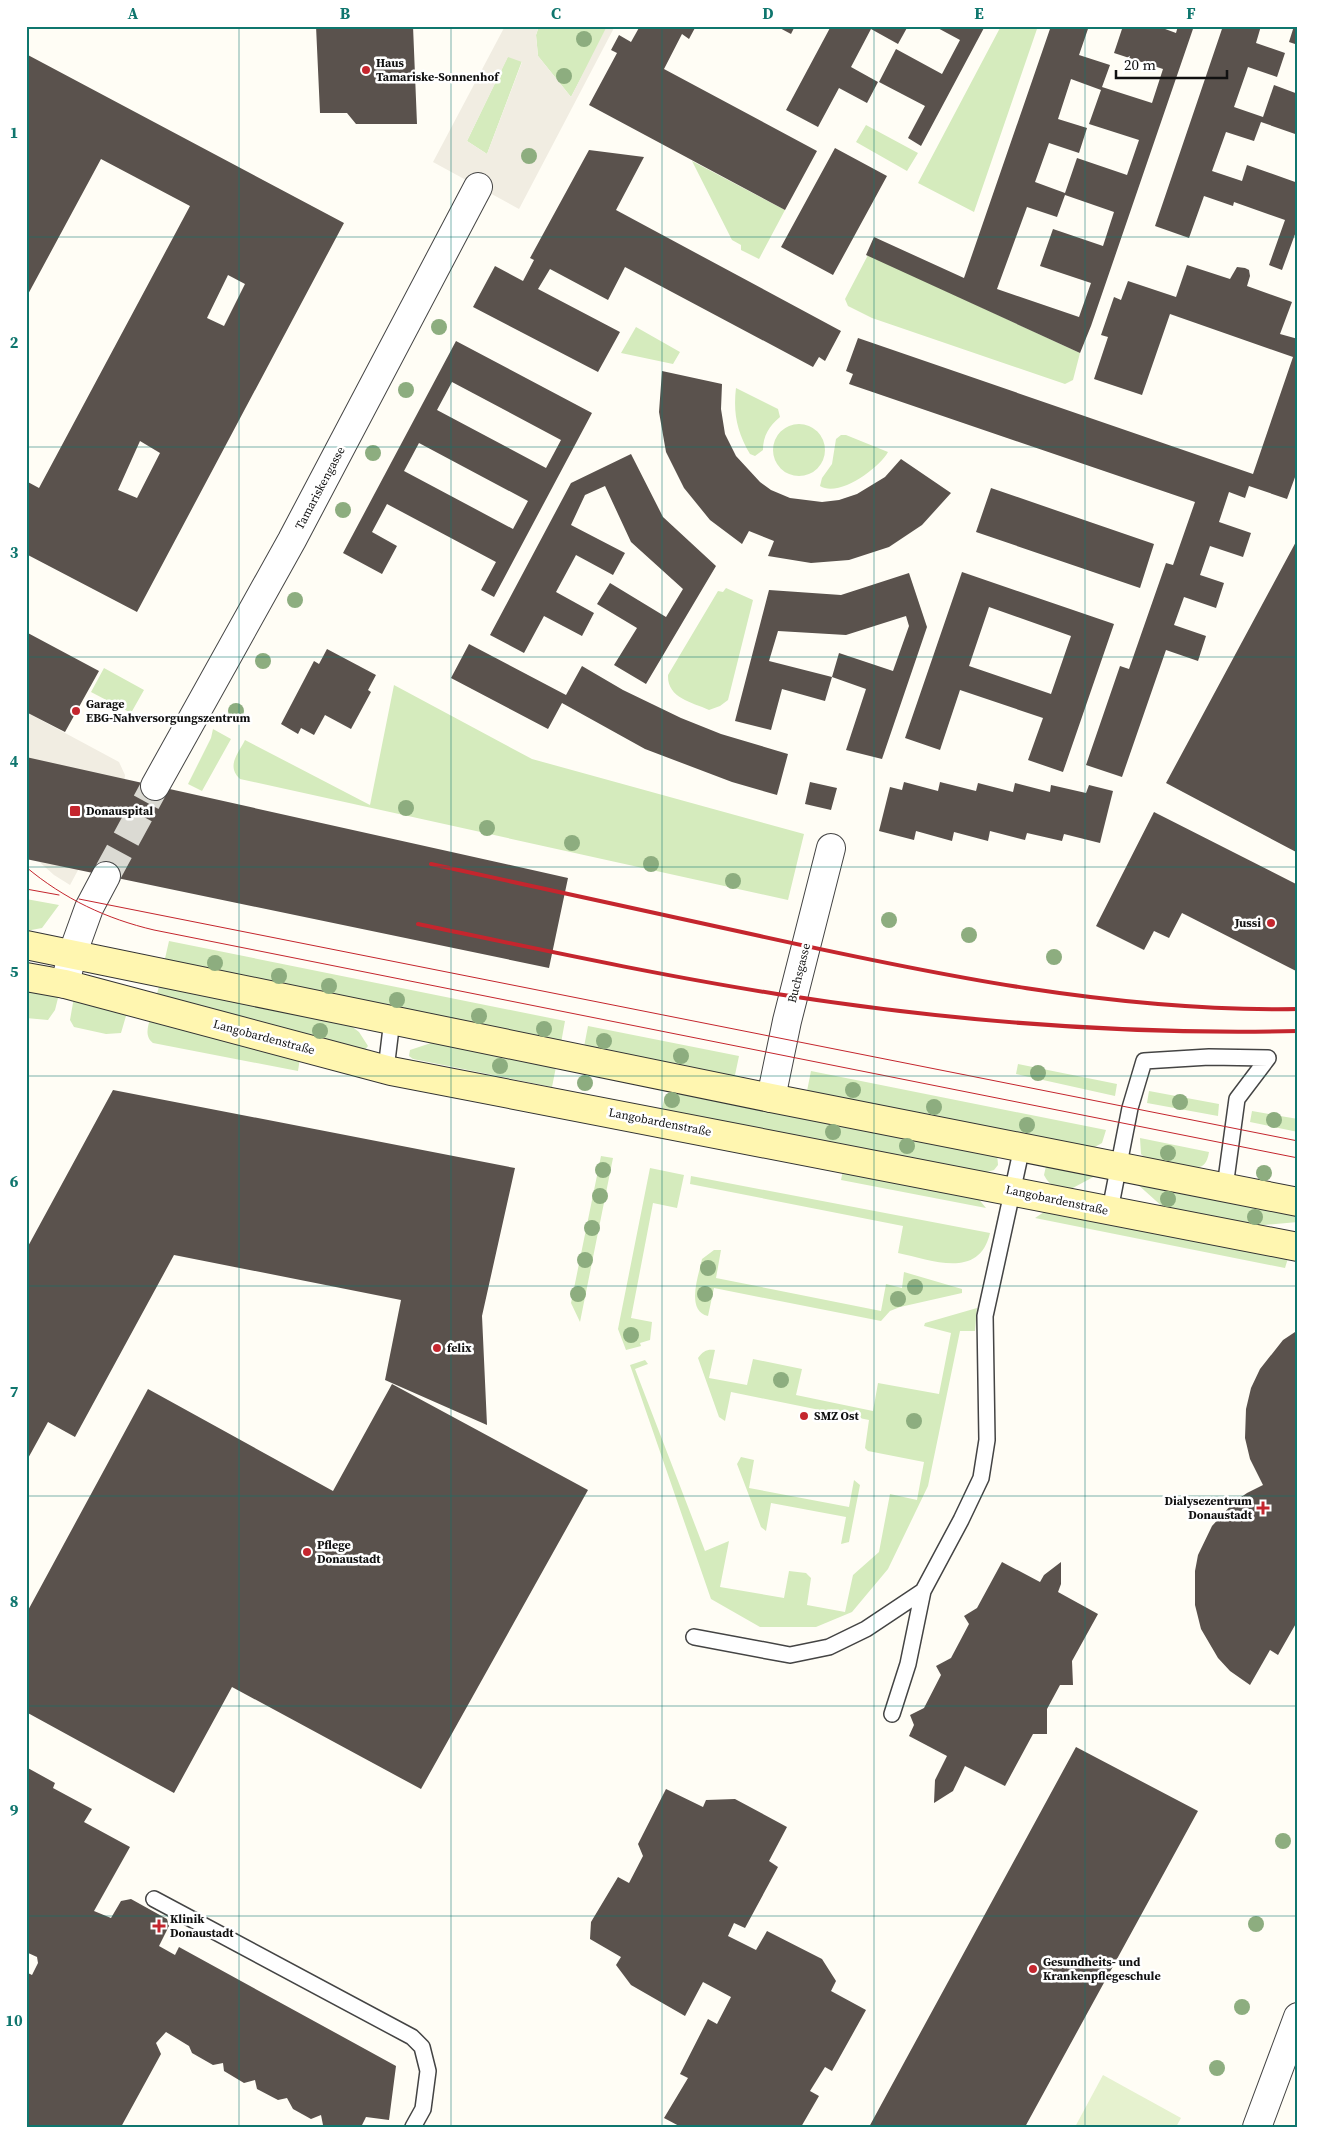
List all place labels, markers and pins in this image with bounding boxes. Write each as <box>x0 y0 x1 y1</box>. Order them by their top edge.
place label: Haus Tamariske-Sonnenhof <box>376 55 500 85</box>
marker: Haus Tamariske-Sonnenhof <box>360 64 372 76</box>
place label: Garage EBG-Nahversorgungszentrum <box>86 696 250 726</box>
marker: Garage EBG-Nahversorgungszentrum <box>70 705 82 717</box>
place label: Donauspital <box>86 803 153 819</box>
marker: Donauspital <box>68 804 82 818</box>
place label: Jussi <box>1234 915 1261 931</box>
marker: Jussi <box>1265 917 1277 929</box>
place label: felix <box>447 1340 472 1356</box>
marker: felix <box>431 1342 443 1354</box>
place label: SMZ Ost <box>814 1408 859 1424</box>
marker: SMZ Ost <box>798 1410 810 1422</box>
place label: Dialysezentrum Donaustadt <box>1165 1493 1253 1523</box>
marker: Dialysezentrum Donaustadt <box>1256 1501 1270 1515</box>
place label: Pflege Donaustadt <box>317 1537 381 1567</box>
marker: Pflege Donaustadt <box>301 1546 313 1558</box>
place label: Klinik Donaustadt <box>170 1911 234 1941</box>
marker: Klinik Donaustadt <box>152 1919 166 1933</box>
place label: Gesundheits- und Krankenpflegeschule <box>1043 1954 1161 1984</box>
marker: Gesundheits- und Krankenpflegeschule <box>1027 1963 1039 1975</box>

